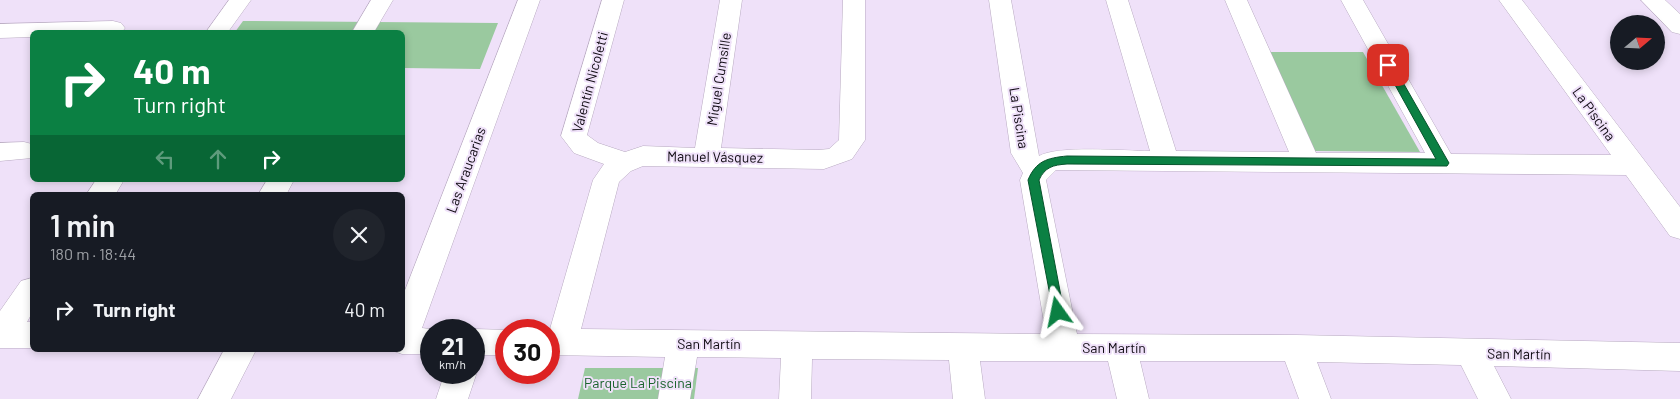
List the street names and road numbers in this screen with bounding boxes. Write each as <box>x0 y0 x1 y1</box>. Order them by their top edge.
street label: Valentín Nicoletti <box>568 30 611 134</box>
street label: Miguel Cumsille <box>703 31 734 127</box>
street label: La Piscina <box>1569 84 1620 144</box>
street label: La Piscina <box>1006 86 1033 150</box>
street label: Las Araucarias <box>442 124 489 215</box>
street label: Manuel Vásquez <box>667 147 763 166</box>
street label: San Martín <box>677 335 741 352</box>
street label: San Martín <box>1082 339 1146 356</box>
street label: San Martín <box>1487 344 1551 363</box>

